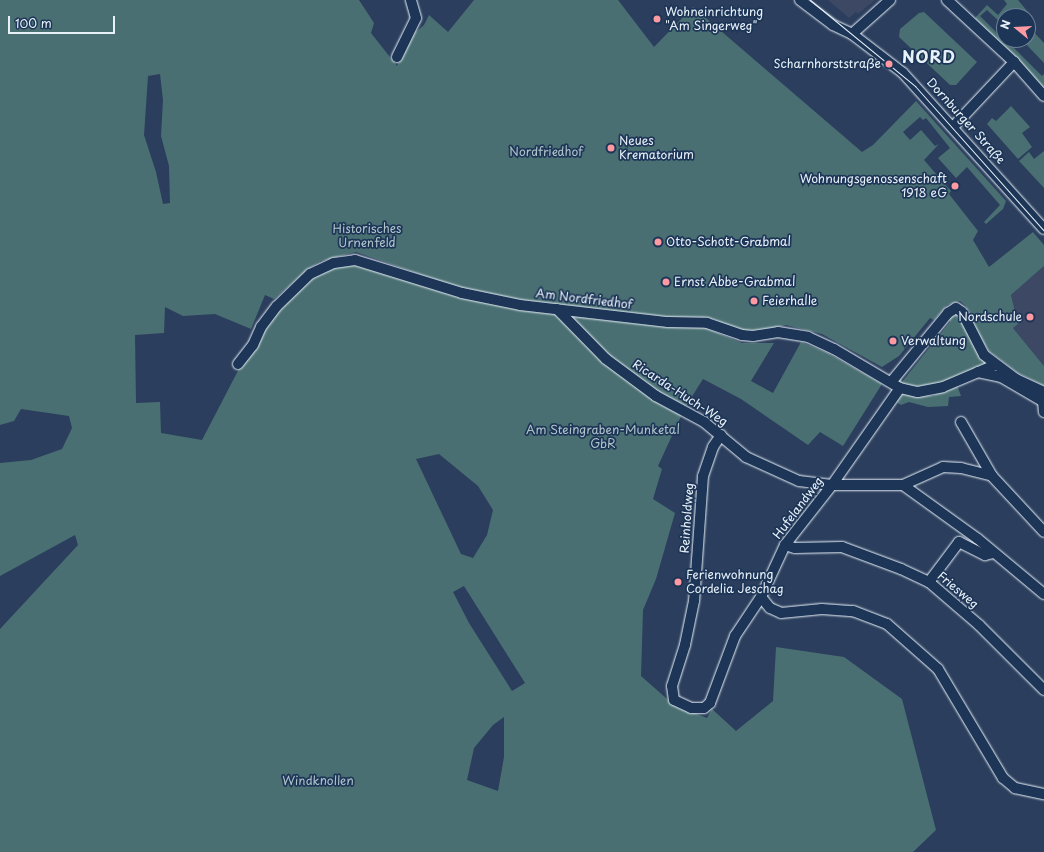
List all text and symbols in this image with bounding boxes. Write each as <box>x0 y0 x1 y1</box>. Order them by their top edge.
place label: Wohneinrichtung "Am Singerweg" <box>665 5 763 33</box>
scale bar <box>10 8 117 34</box>
north arrow <box>996 8 1036 48</box>
text: 100 m <box>15 14 52 32</box>
marker: Wohneinrichtung "Am Singerweg" <box>652 14 662 24</box>
text: N <box>996 18 1014 31</box>
district label: NORD <box>902 46 956 66</box>
place label: Scharnhorststraße <box>774 57 881 71</box>
marker: Scharnhorststraße <box>884 59 894 69</box>
street label: Dornburger Straße <box>924 75 1008 167</box>
place label: Neues Krematorium <box>619 134 694 162</box>
marker: Neues Krematorium <box>606 143 616 153</box>
park label: Nordfriedhof <box>509 145 583 159</box>
place label: Wohnungsgenossenschaft 1918 eG <box>800 172 947 200</box>
marker: Wohnungsgenossenschaft 1918 eG <box>950 181 960 191</box>
park label: Historisches Urnenfeld <box>333 222 401 250</box>
place label: Otto-Schott-Grabmal <box>666 235 791 249</box>
marker: Otto-Schott-Grabmal <box>653 237 663 247</box>
place label: Ernst Abbe-Grabmal <box>674 275 796 289</box>
marker: Ernst Abbe-Grabmal <box>661 277 671 287</box>
street label: Am Nordfriedhof <box>535 286 633 312</box>
place label: Feierhalle <box>762 294 817 308</box>
marker: Feierhalle <box>749 296 759 306</box>
place label: Nordschule <box>958 310 1022 324</box>
marker: Nordschule <box>1025 312 1035 322</box>
place label: Verwaltung <box>901 334 966 348</box>
marker: Verwaltung <box>888 336 898 346</box>
street label: Ricarda-Huch-Weg <box>630 357 730 429</box>
park label: Am Steingraben-Munketal GbR <box>526 423 680 451</box>
street label: Hufelandweg <box>770 474 826 542</box>
street label: Reinholdweg <box>677 482 697 554</box>
place label: Ferienwohnung Cordelia Jeschag <box>686 568 783 596</box>
street label: Friesweg <box>935 569 981 611</box>
marker: Ferienwohnung Cordelia Jeschag <box>673 577 683 587</box>
park label: Windknollen <box>282 774 354 788</box>

